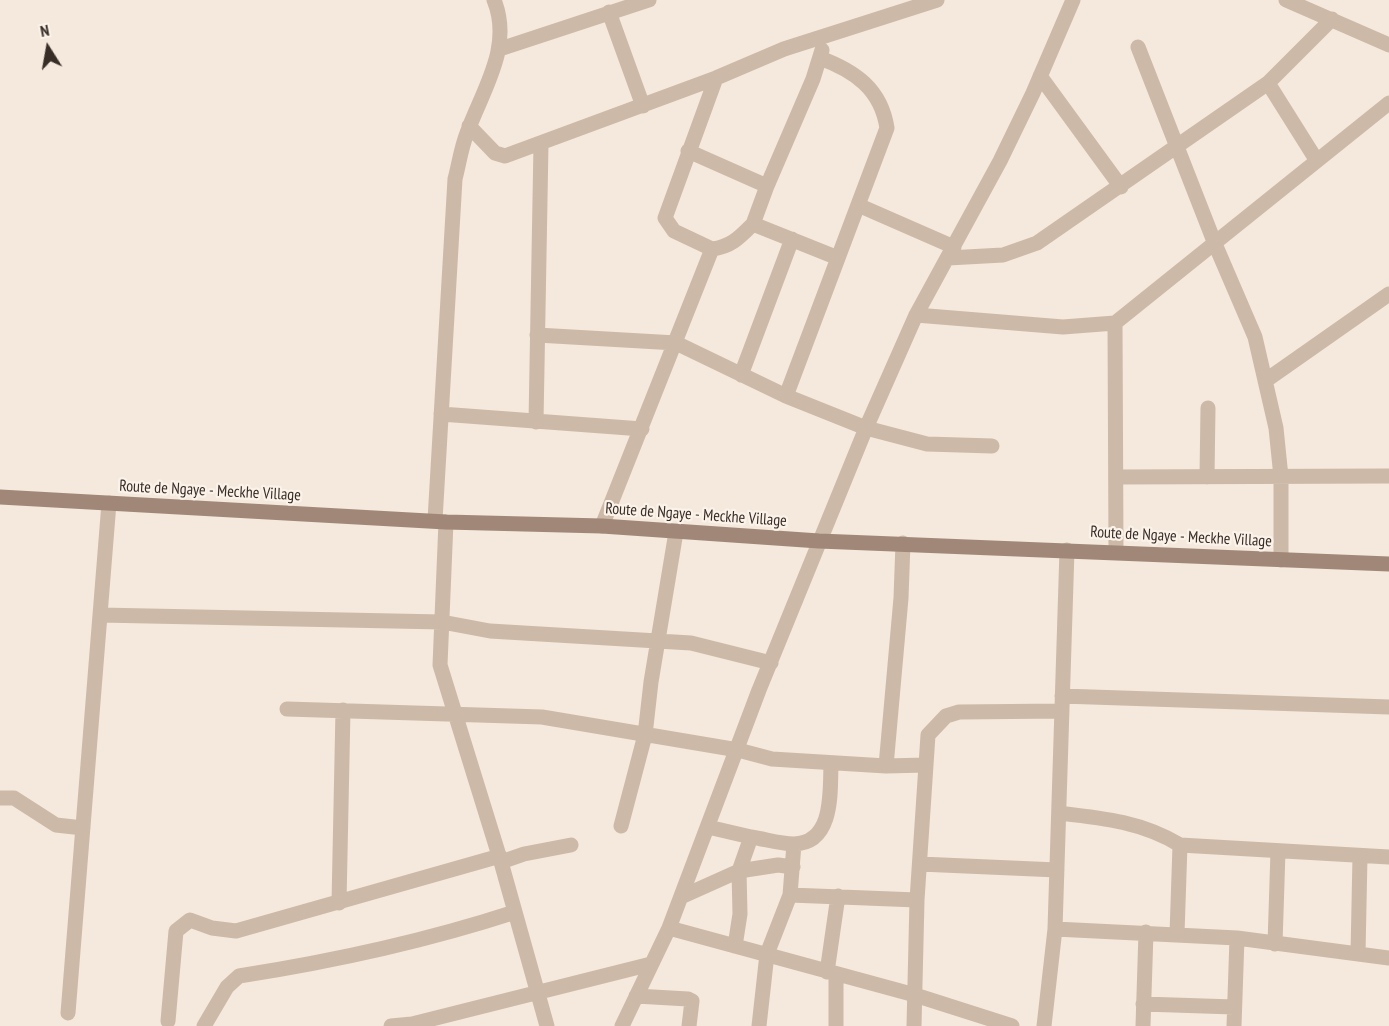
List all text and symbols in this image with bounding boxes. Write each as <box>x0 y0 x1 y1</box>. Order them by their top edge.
north arrow <box>18 18 78 78</box>
text: N <box>38 20 51 41</box>
street label: Route de Ngaye - Meckhe Village <box>119 477 301 505</box>
street label: Route de Ngaye - Meckhe Village <box>605 499 787 531</box>
street label: Route de Ngaye - Meckhe Village <box>1090 523 1272 551</box>

